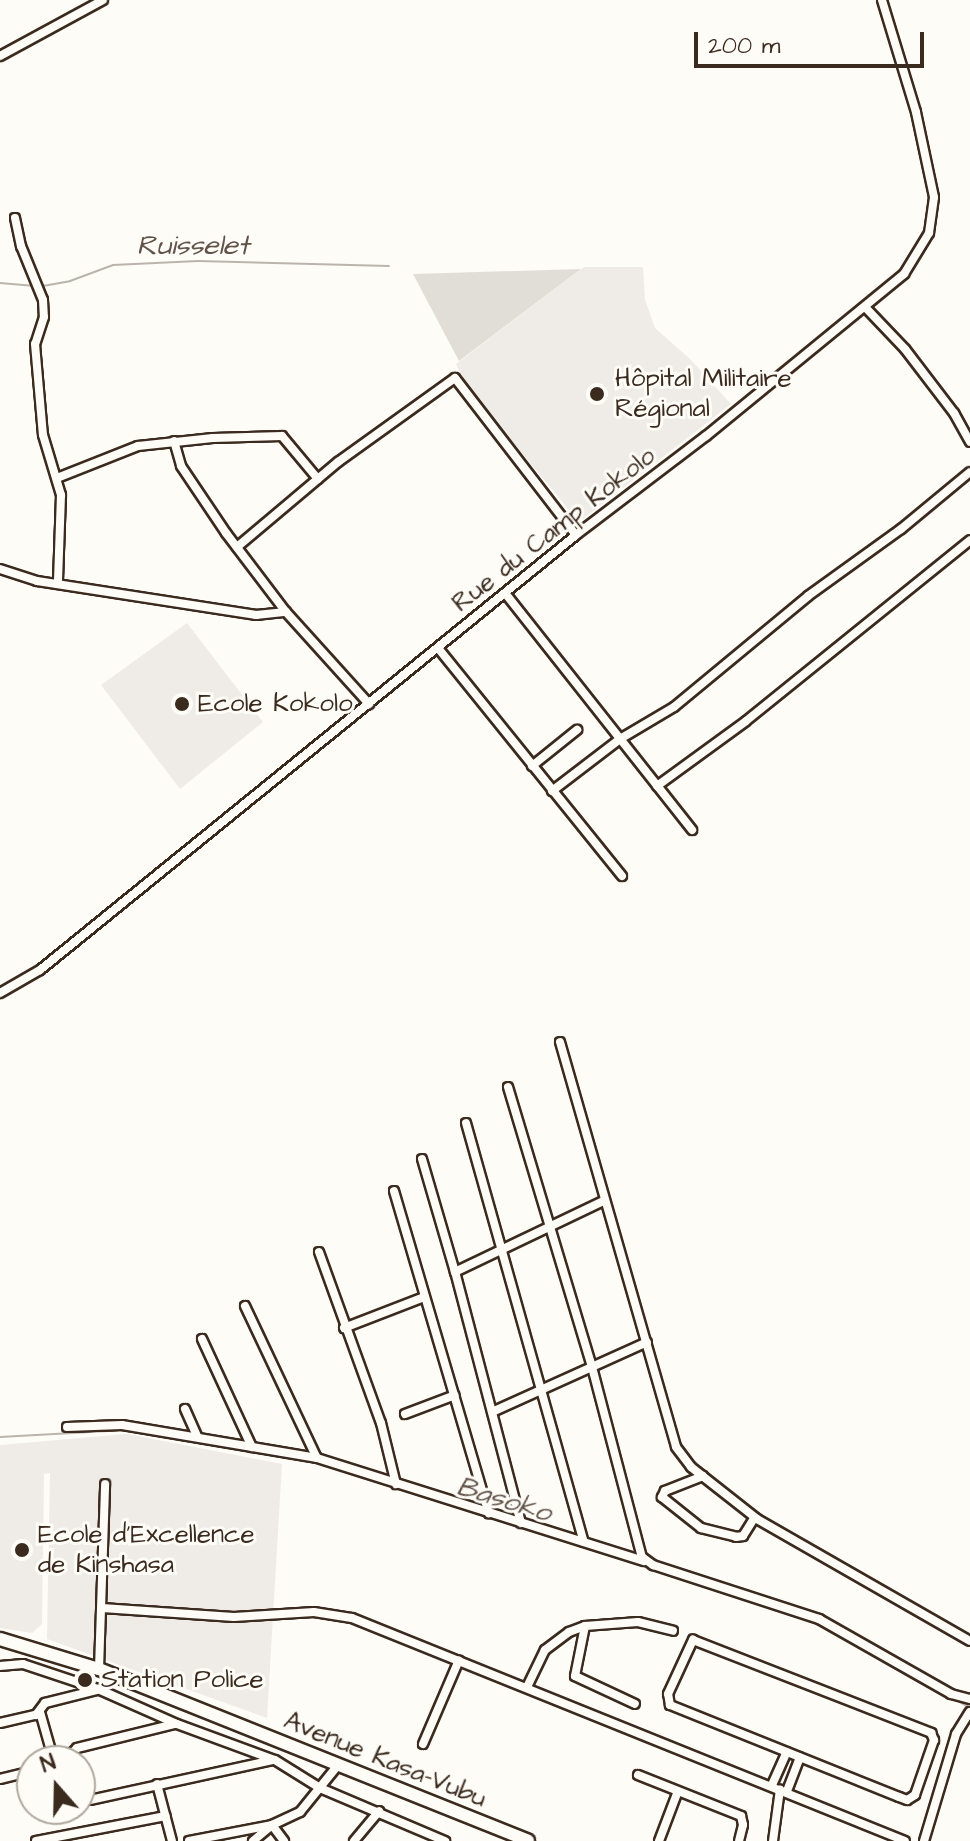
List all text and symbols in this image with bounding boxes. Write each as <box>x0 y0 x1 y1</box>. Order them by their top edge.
scale bar <box>698 16 928 66</box>
text: 200 m <box>708 29 780 63</box>
water label: Ruisselet <box>137 229 249 263</box>
place label: Hôpital Militaire Régional <box>615 363 792 424</box>
marker: Hôpital Militaire Régional <box>586 383 608 405</box>
street label: Rue du Camp Kokolo <box>446 441 662 619</box>
place label: Ecole Kokolo <box>198 688 353 720</box>
marker: Ecole Kokolo <box>173 695 191 713</box>
water label: Basoko <box>453 1470 555 1530</box>
place label: Ecole d'Excellence de Kinshasa <box>38 1519 254 1580</box>
marker: Ecole d'Excellence de Kinshasa <box>13 1541 31 1559</box>
place label: Station Police <box>101 1664 264 1696</box>
marker: Station Police <box>76 1671 94 1689</box>
street label: Avenue Kasa-Vubu <box>279 1705 491 1815</box>
north arrow <box>16 1745 96 1825</box>
text: N <box>37 1747 60 1781</box>

